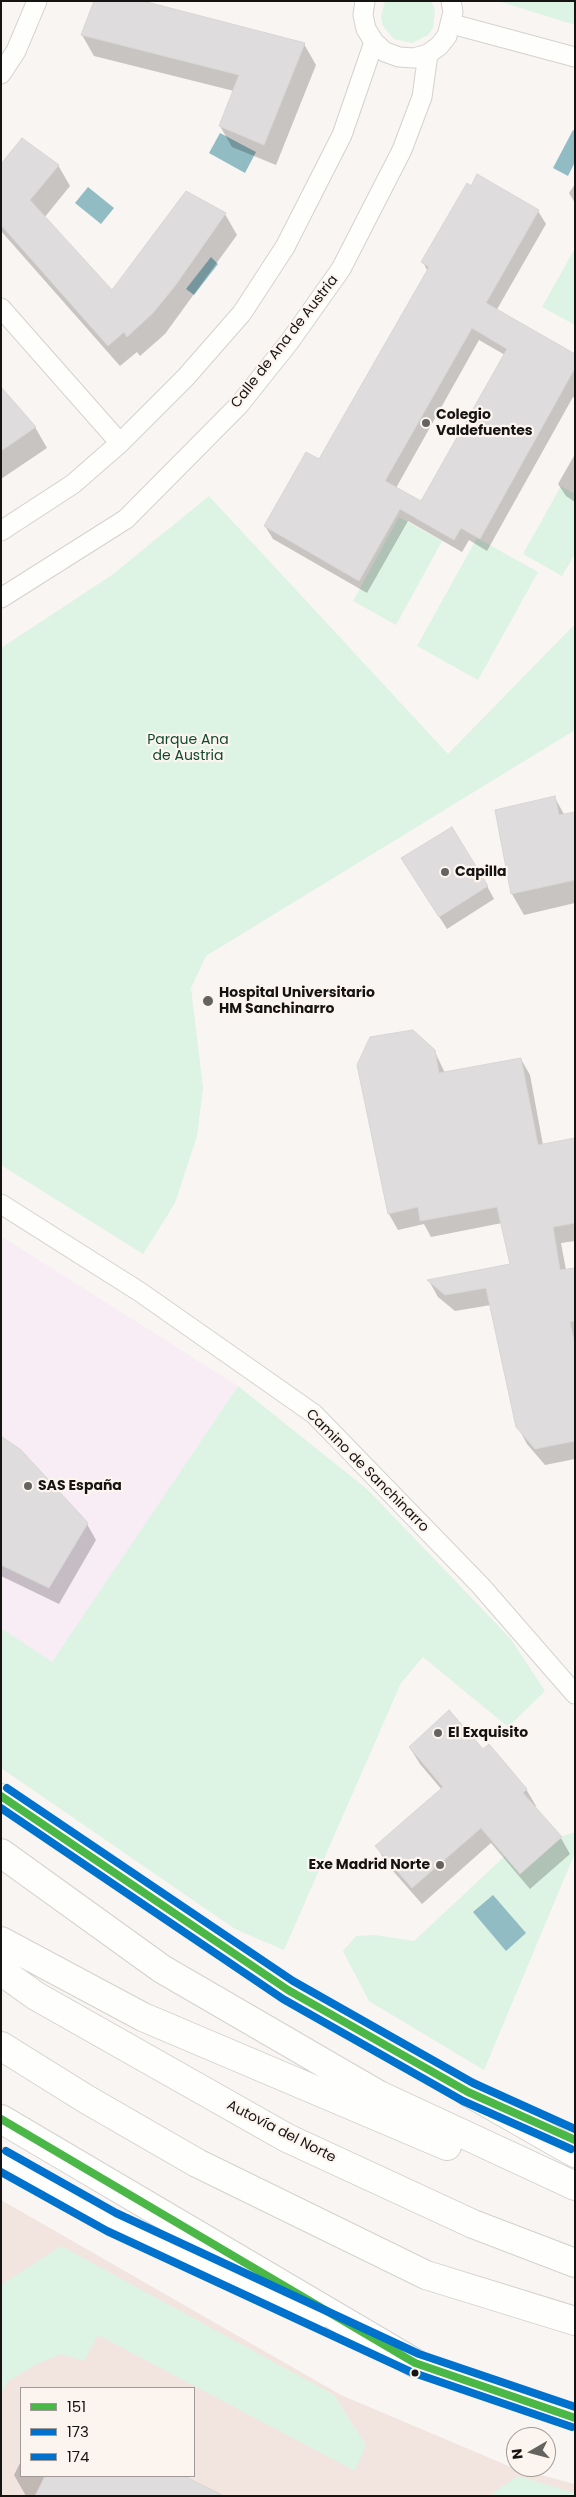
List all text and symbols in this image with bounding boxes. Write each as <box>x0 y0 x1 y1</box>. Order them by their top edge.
street label: Calle de Ana de Austria <box>228 272 342 412</box>
place label: Colegio Valdefuentes <box>436 407 533 440</box>
marker: Colegio Valdefuentes <box>420 417 432 429</box>
park label: Parque Ana de Austria <box>147 732 229 764</box>
place label: Capilla <box>455 864 507 880</box>
marker: Capilla <box>439 866 451 878</box>
place label: Hospital Universitario HM Sanchinarro <box>219 985 375 1018</box>
marker: Hospital Universitario HM Sanchinarro <box>201 994 215 1008</box>
street label: Camino de Sanchinarro <box>302 1406 432 1536</box>
place label: SAS España <box>38 1478 122 1494</box>
marker: SAS España <box>22 1480 34 1492</box>
place label: El Exquisito <box>448 1725 528 1741</box>
marker: El Exquisito <box>432 1727 444 1739</box>
place label: Exe Madrid Norte <box>308 1857 430 1873</box>
marker: Exe Madrid Norte <box>434 1859 446 1871</box>
street label: Autovía del Norte <box>224 2097 338 2167</box>
unlabelled marker <box>410 2368 420 2378</box>
legend <box>20 2387 195 2477</box>
text: 151 <box>67 2396 86 2417</box>
text: 173 <box>67 2421 89 2442</box>
north arrow <box>506 2427 556 2477</box>
text: 174 <box>67 2446 89 2467</box>
text: N <box>507 2447 528 2461</box>

